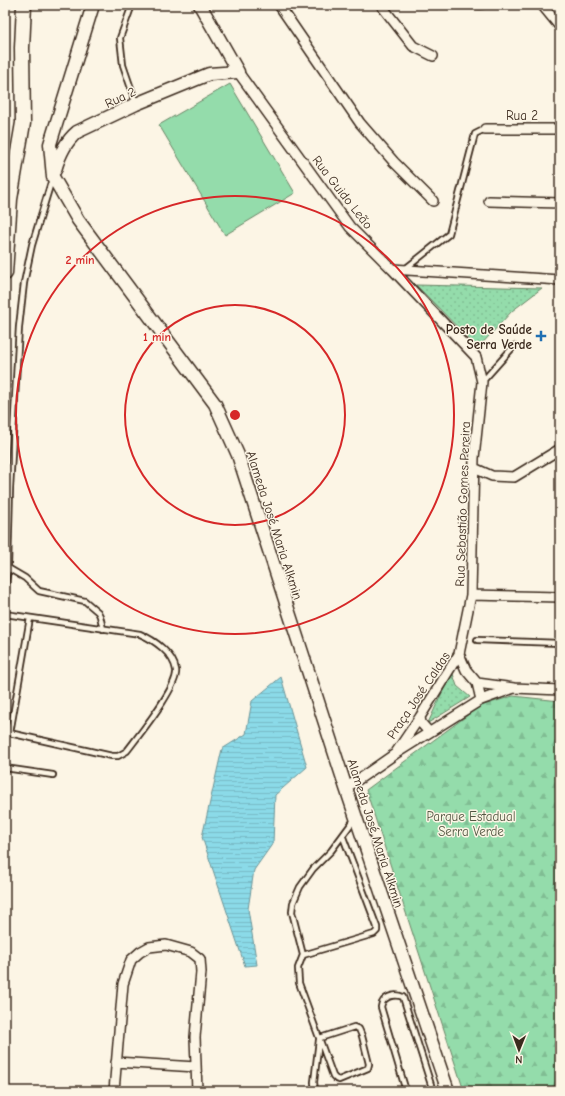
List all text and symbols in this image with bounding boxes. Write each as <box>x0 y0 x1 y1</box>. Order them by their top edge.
street label: Rua 2 <box>102 84 138 111</box>
street label: Rua 2 <box>506 108 538 123</box>
street label: Rua Guido Leão <box>309 153 376 232</box>
text: 2 min <box>65 253 95 267</box>
place label: Posto de Saúde Serra Verde <box>446 322 533 352</box>
text: 1 min <box>143 330 171 344</box>
marker: Posto de Saúde Serra Verde <box>535 330 547 342</box>
centre of rings <box>228 408 242 422</box>
street label: Rua Sebastião Gomes Pereira <box>452 421 473 587</box>
street label: Alameda José Maria Alkmin <box>243 449 306 601</box>
street label: Praça José Caldas <box>384 649 453 742</box>
street label: Alameda José Maria Alkmin <box>344 757 407 909</box>
park label: Parque Estadual Serra Verde <box>427 809 515 839</box>
north arrow <box>499 1030 539 1070</box>
text: N <box>515 1053 523 1066</box>

